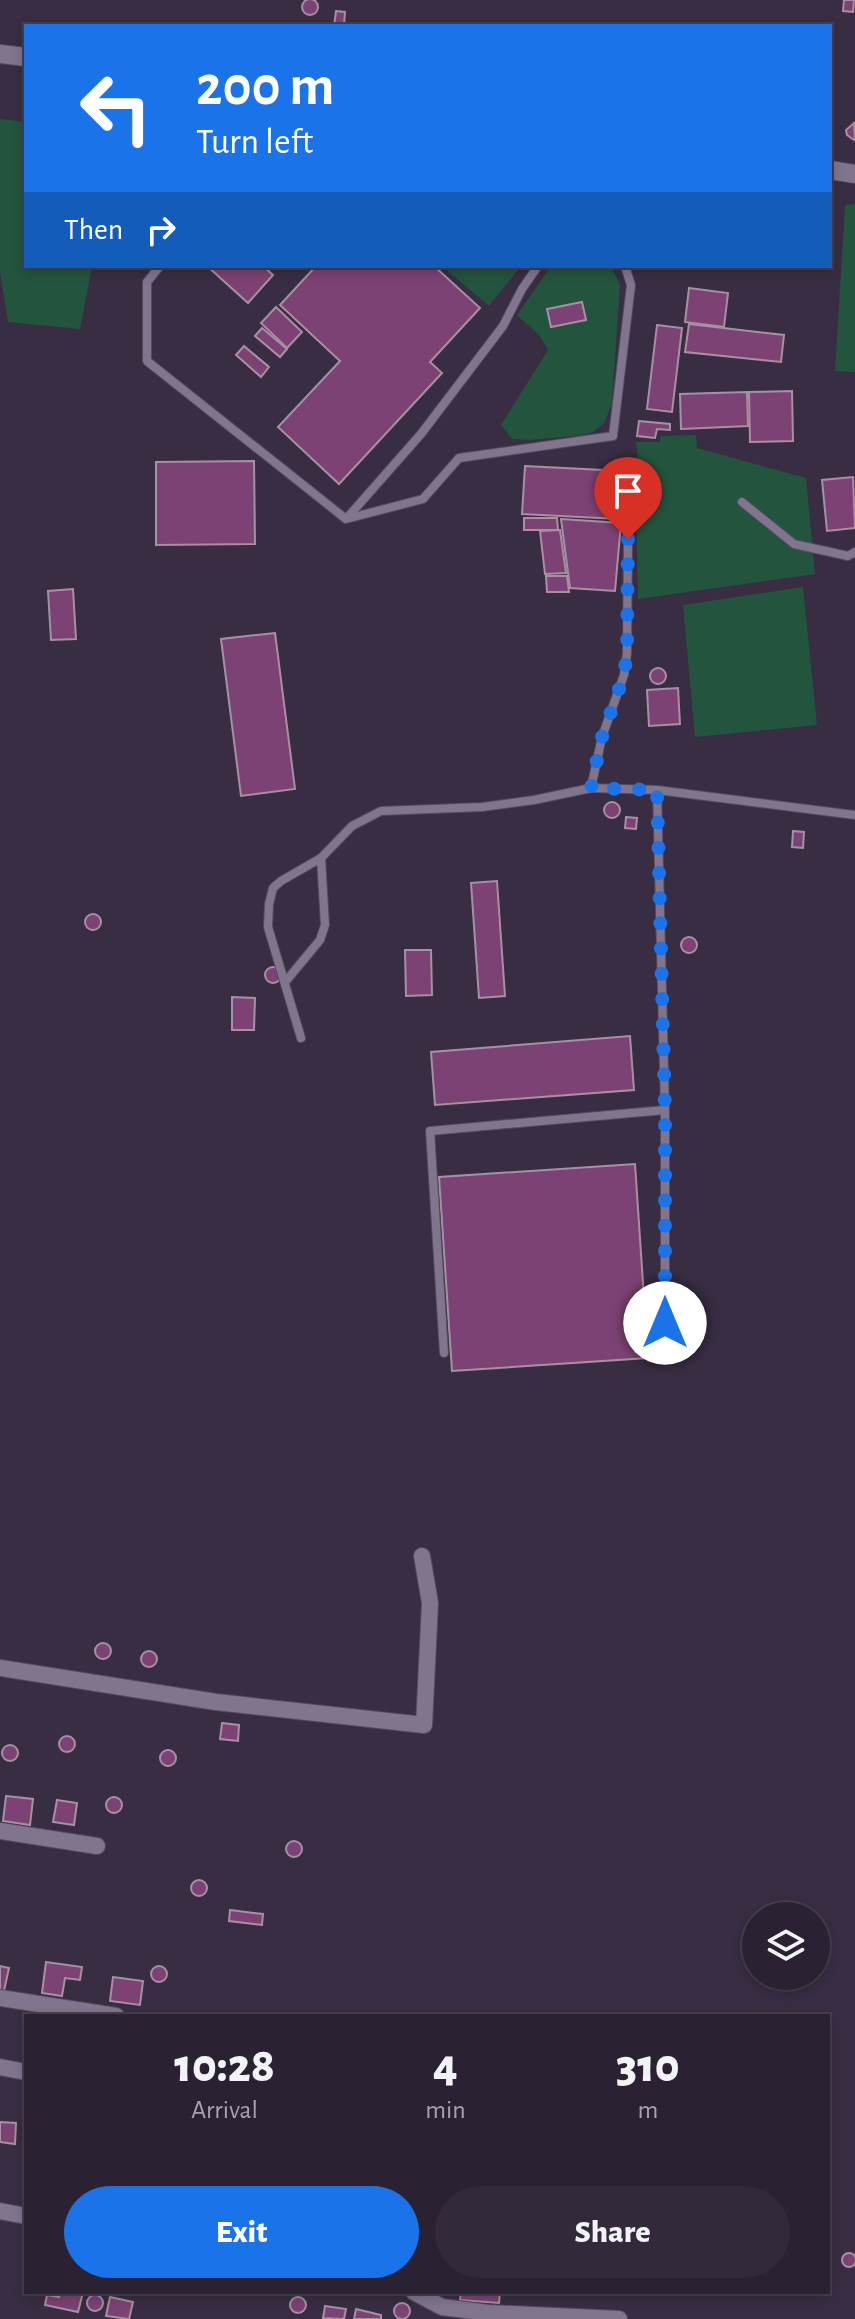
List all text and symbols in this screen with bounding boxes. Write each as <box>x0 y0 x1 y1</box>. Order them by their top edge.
icon: left <box>64 56 168 160</box>
text: 200 m <box>196 59 334 115</box>
text: Turn left <box>196 124 313 160</box>
icon: right <box>139 208 183 252</box>
text: Then <box>64 215 123 245</box>
pin <box>594 457 662 539</box>
icon: arrive <box>606 469 650 513</box>
position arrow <box>623 1281 707 1365</box>
map controls <box>742 1902 830 1990</box>
button: layers <box>742 1902 830 1990</box>
text: 10:28 <box>174 2043 275 2091</box>
text: 4 <box>433 2043 458 2091</box>
text: 310 <box>616 2043 680 2091</box>
text: Arrival <box>191 2097 258 2123</box>
text: min <box>425 2097 466 2123</box>
text: m <box>637 2097 658 2123</box>
button: Exit <box>64 2186 419 2278</box>
button: Share <box>435 2186 790 2278</box>

